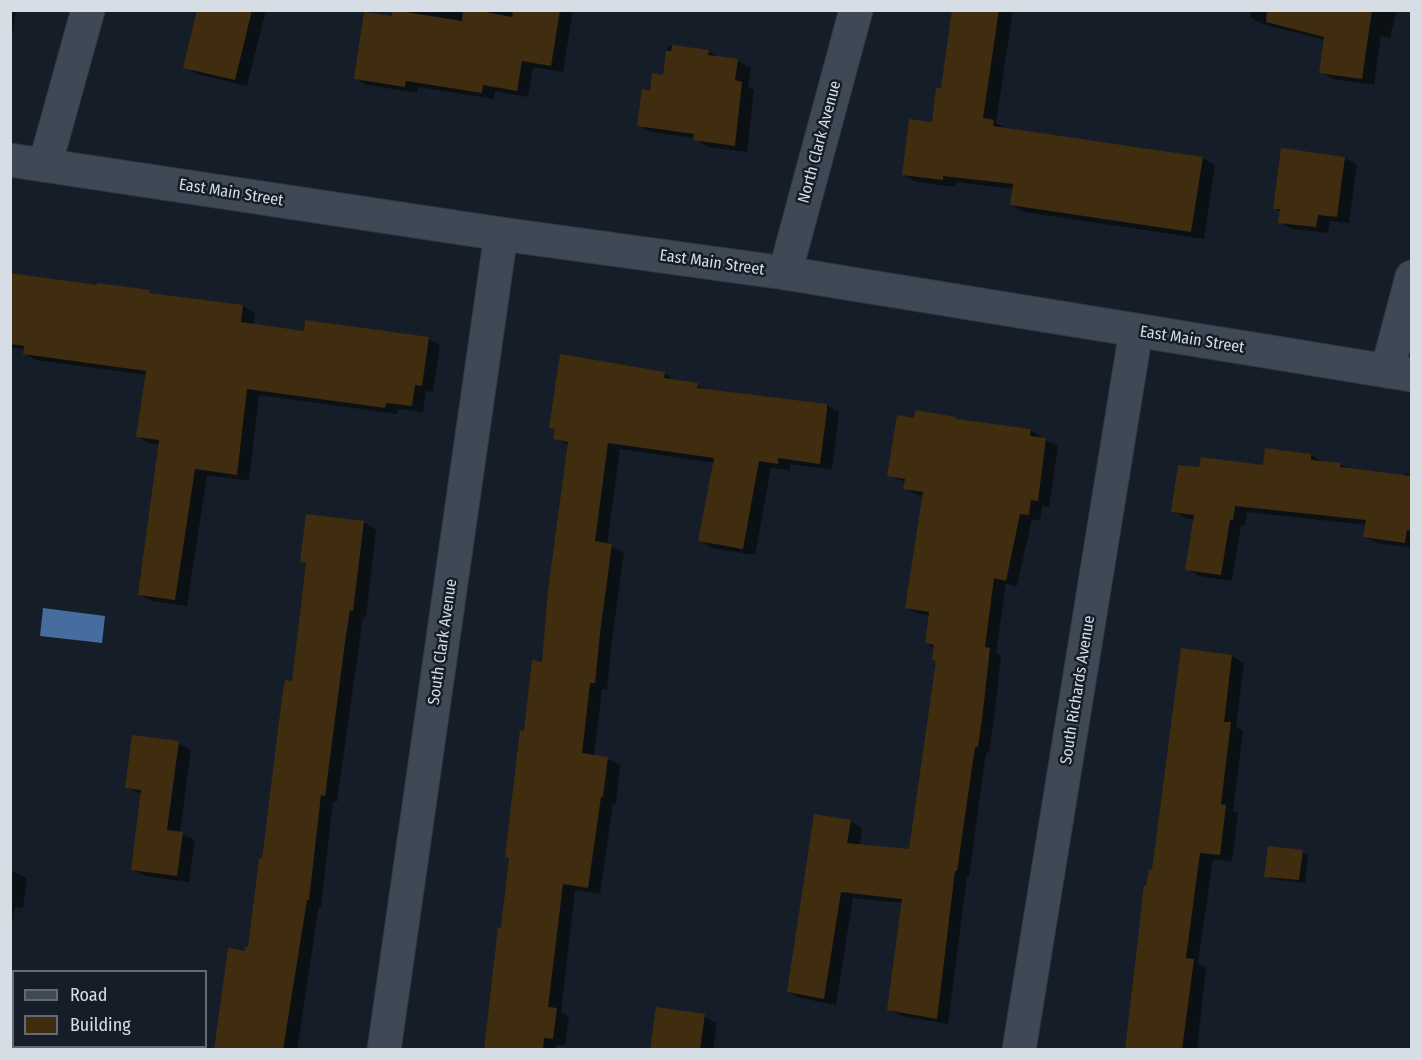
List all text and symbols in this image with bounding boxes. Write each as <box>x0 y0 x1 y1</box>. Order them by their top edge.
street label: North Clark Avenue <box>794 79 846 205</box>
street label: East Main Street <box>177 175 285 211</box>
street label: East Main Street <box>658 246 766 280</box>
street label: East Main Street <box>1138 322 1246 358</box>
street label: South Clark Avenue <box>425 578 461 706</box>
street label: South Richards Avenue <box>1057 614 1099 766</box>
legend <box>12 970 207 1048</box>
text: Road <box>70 984 107 1006</box>
text: Building <box>70 1014 131 1036</box>

